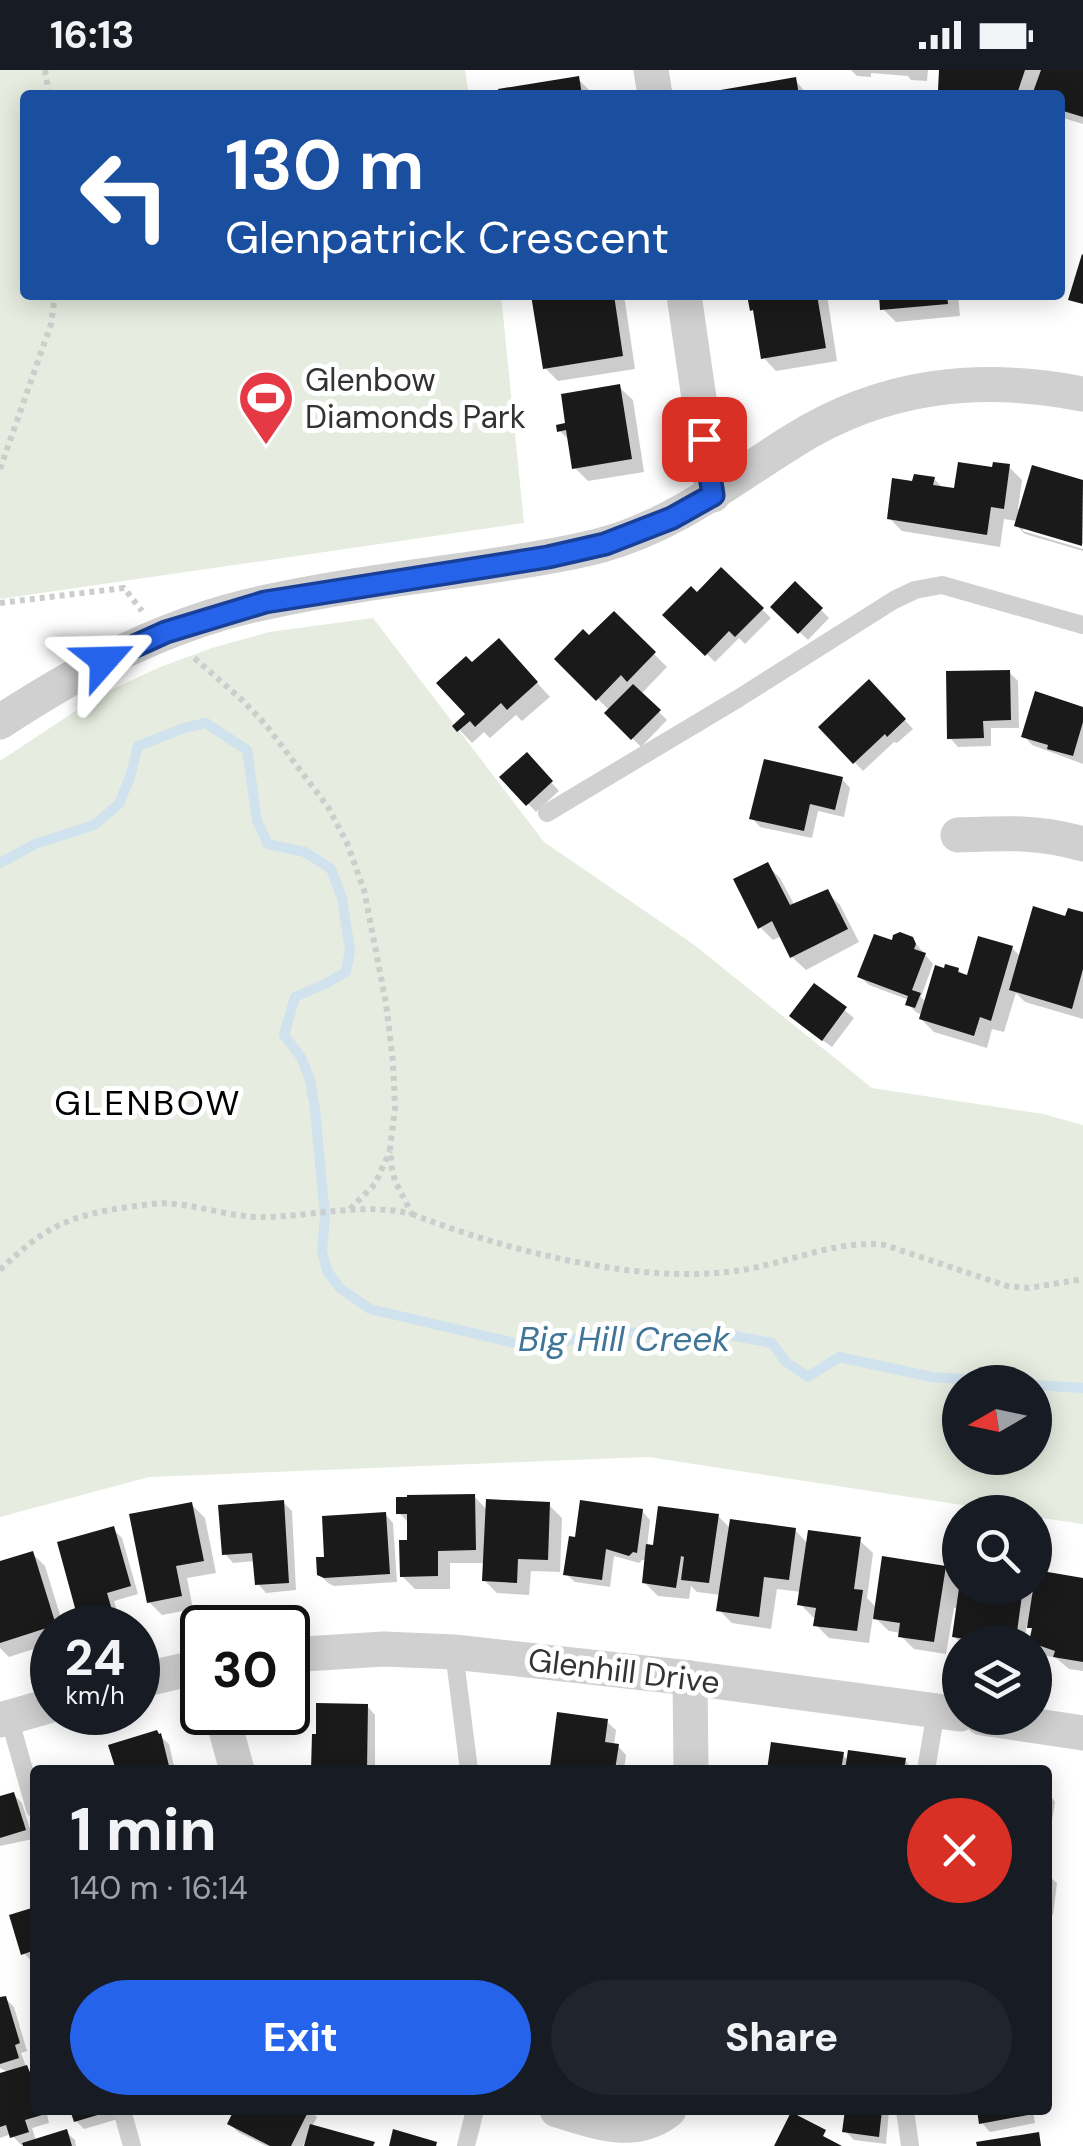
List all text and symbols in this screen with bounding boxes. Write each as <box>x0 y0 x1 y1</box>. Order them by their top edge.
text: 16:13 <box>50 10 134 60</box>
text: 130 m <box>225 120 424 211</box>
icon: left <box>60 130 190 260</box>
text: Glenpatrick Crescent <box>225 208 669 267</box>
place label: Glenbow Diamonds Park <box>305 359 526 438</box>
sports icon: Glenbow Diamonds Park <box>236 368 296 447</box>
pin <box>662 397 747 482</box>
icon: arrive <box>677 412 732 467</box>
position arrow <box>52 608 156 712</box>
district label: GLENBOW <box>54 1080 242 1126</box>
water label: Big Hill Creek <box>518 1316 730 1362</box>
north arrow <box>942 1365 1052 1475</box>
map controls <box>942 1365 1052 1735</box>
button: search <box>942 1495 1052 1605</box>
speed limit sign: 30 <box>180 1605 310 1735</box>
text: 24 <box>65 1625 126 1691</box>
button: layers <box>942 1625 1052 1735</box>
street label: Glenhill Drive <box>526 1638 722 1704</box>
text: km/h <box>65 1679 125 1712</box>
text: 1 min <box>70 1790 217 1869</box>
button: close <box>907 1798 1012 1903</box>
text: 140 m · 16:14 <box>70 1867 248 1909</box>
button: Exit <box>70 1980 531 2095</box>
button: Share <box>551 1980 1012 2095</box>

